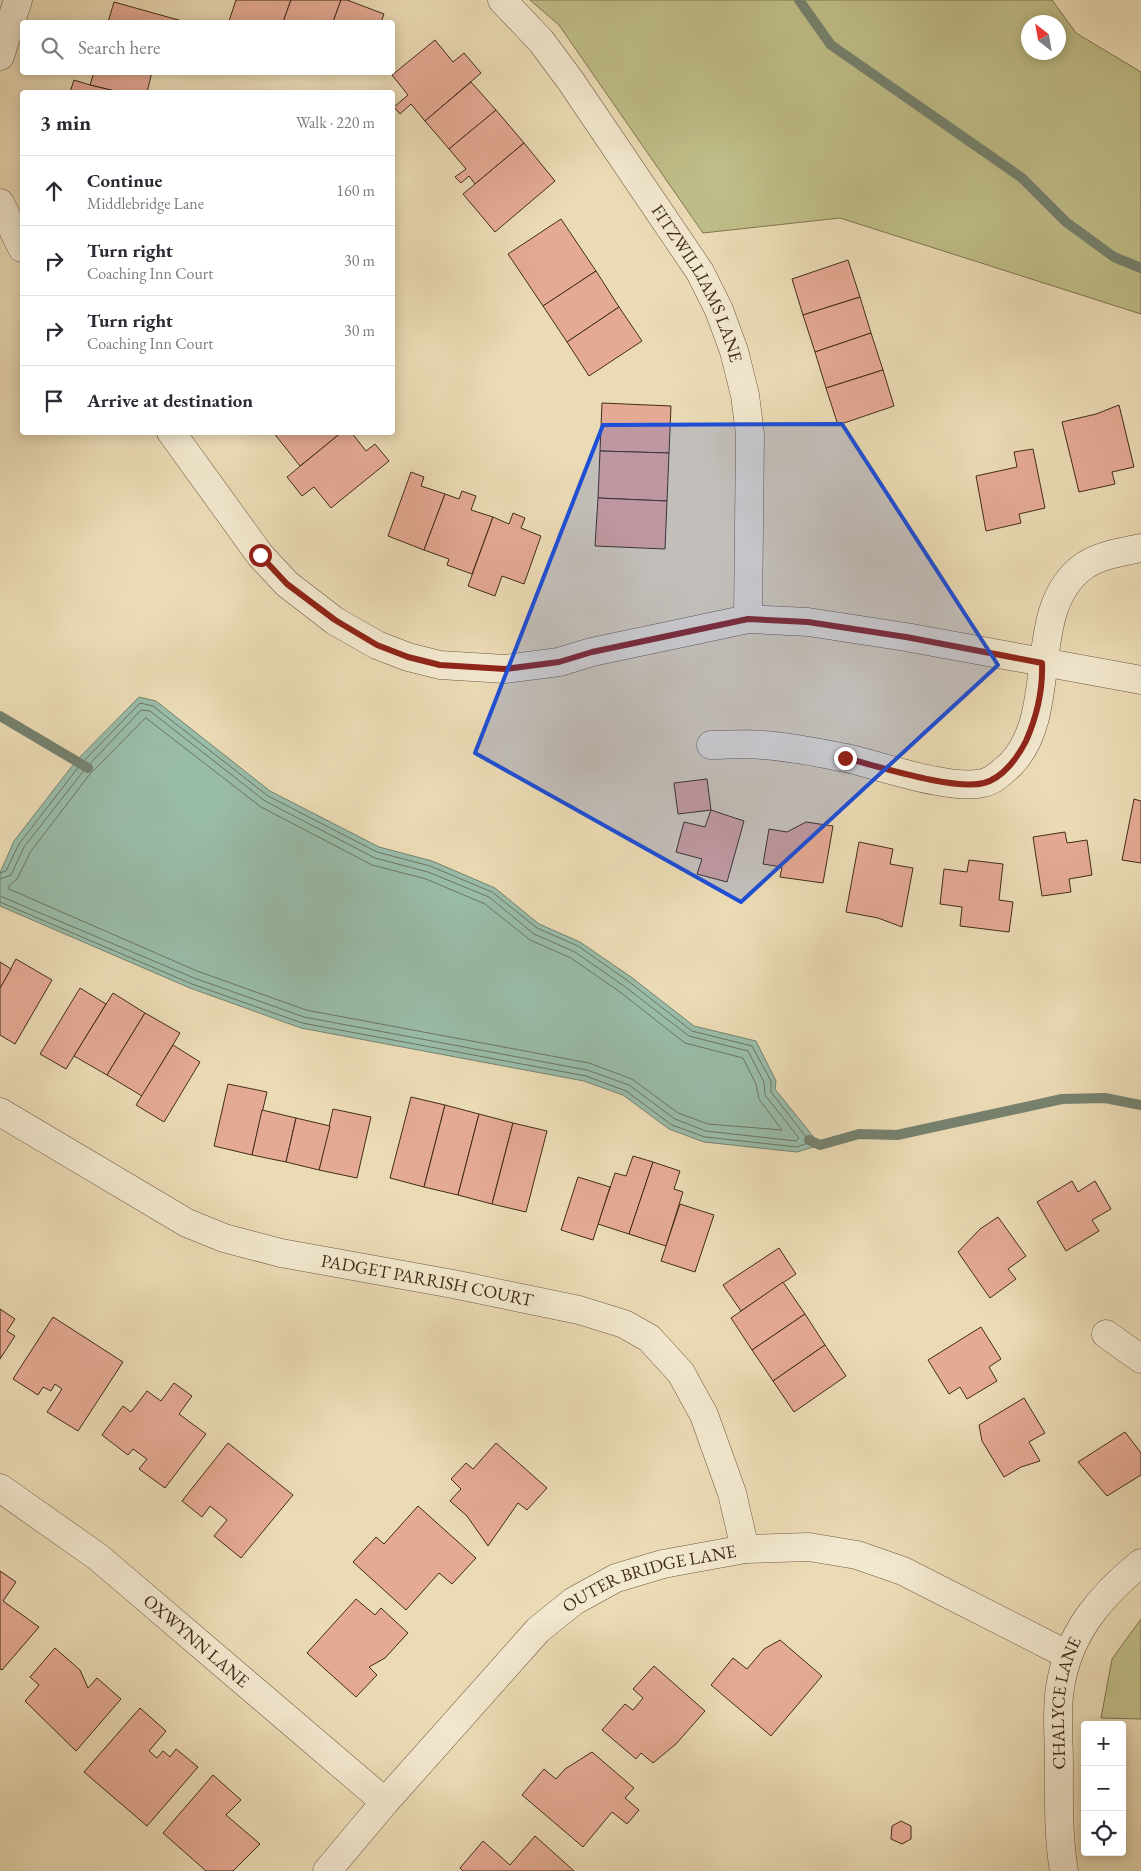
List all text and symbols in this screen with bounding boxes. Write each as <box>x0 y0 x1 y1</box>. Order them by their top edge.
north arrow <box>1021 15 1066 60</box>
search box <box>20 20 395 75</box>
icon: search <box>38 34 66 62</box>
text: Search here <box>78 35 160 60</box>
text: 3 min <box>40 109 91 136</box>
text: Walk · 220 m <box>296 112 375 133</box>
text: Continue <box>87 168 162 193</box>
icon: ahead <box>40 177 68 205</box>
text: 160 m <box>336 180 375 201</box>
text: Middlebridge Lane <box>87 193 204 214</box>
street label: FITZWILLIAMS LANE <box>647 200 748 364</box>
text: Turn right <box>87 238 173 263</box>
icon: right <box>40 247 68 275</box>
text: 30 m <box>344 250 375 271</box>
text: Coaching Inn Court <box>87 263 213 284</box>
text: Turn right <box>87 308 173 333</box>
icon: right <box>40 317 68 345</box>
text: 30 m <box>344 320 375 341</box>
text: Coaching Inn Court <box>87 333 213 354</box>
icon: arrive <box>40 387 68 415</box>
text: Arrive at destination <box>87 388 253 413</box>
route start <box>249 544 272 567</box>
route end <box>834 747 857 770</box>
street label: PADGET PARRISH COURT <box>319 1248 536 1311</box>
street label: OUTER BRIDGE LANE <box>557 1539 738 1617</box>
street label: OXWYNN LANE <box>139 1589 254 1692</box>
street label: CHALYCE LANE <box>1046 1633 1086 1769</box>
map controls <box>1081 1721 1126 1856</box>
button: + <box>1081 1721 1126 1766</box>
button: − <box>1081 1766 1126 1811</box>
button: locate <box>1081 1811 1126 1856</box>

